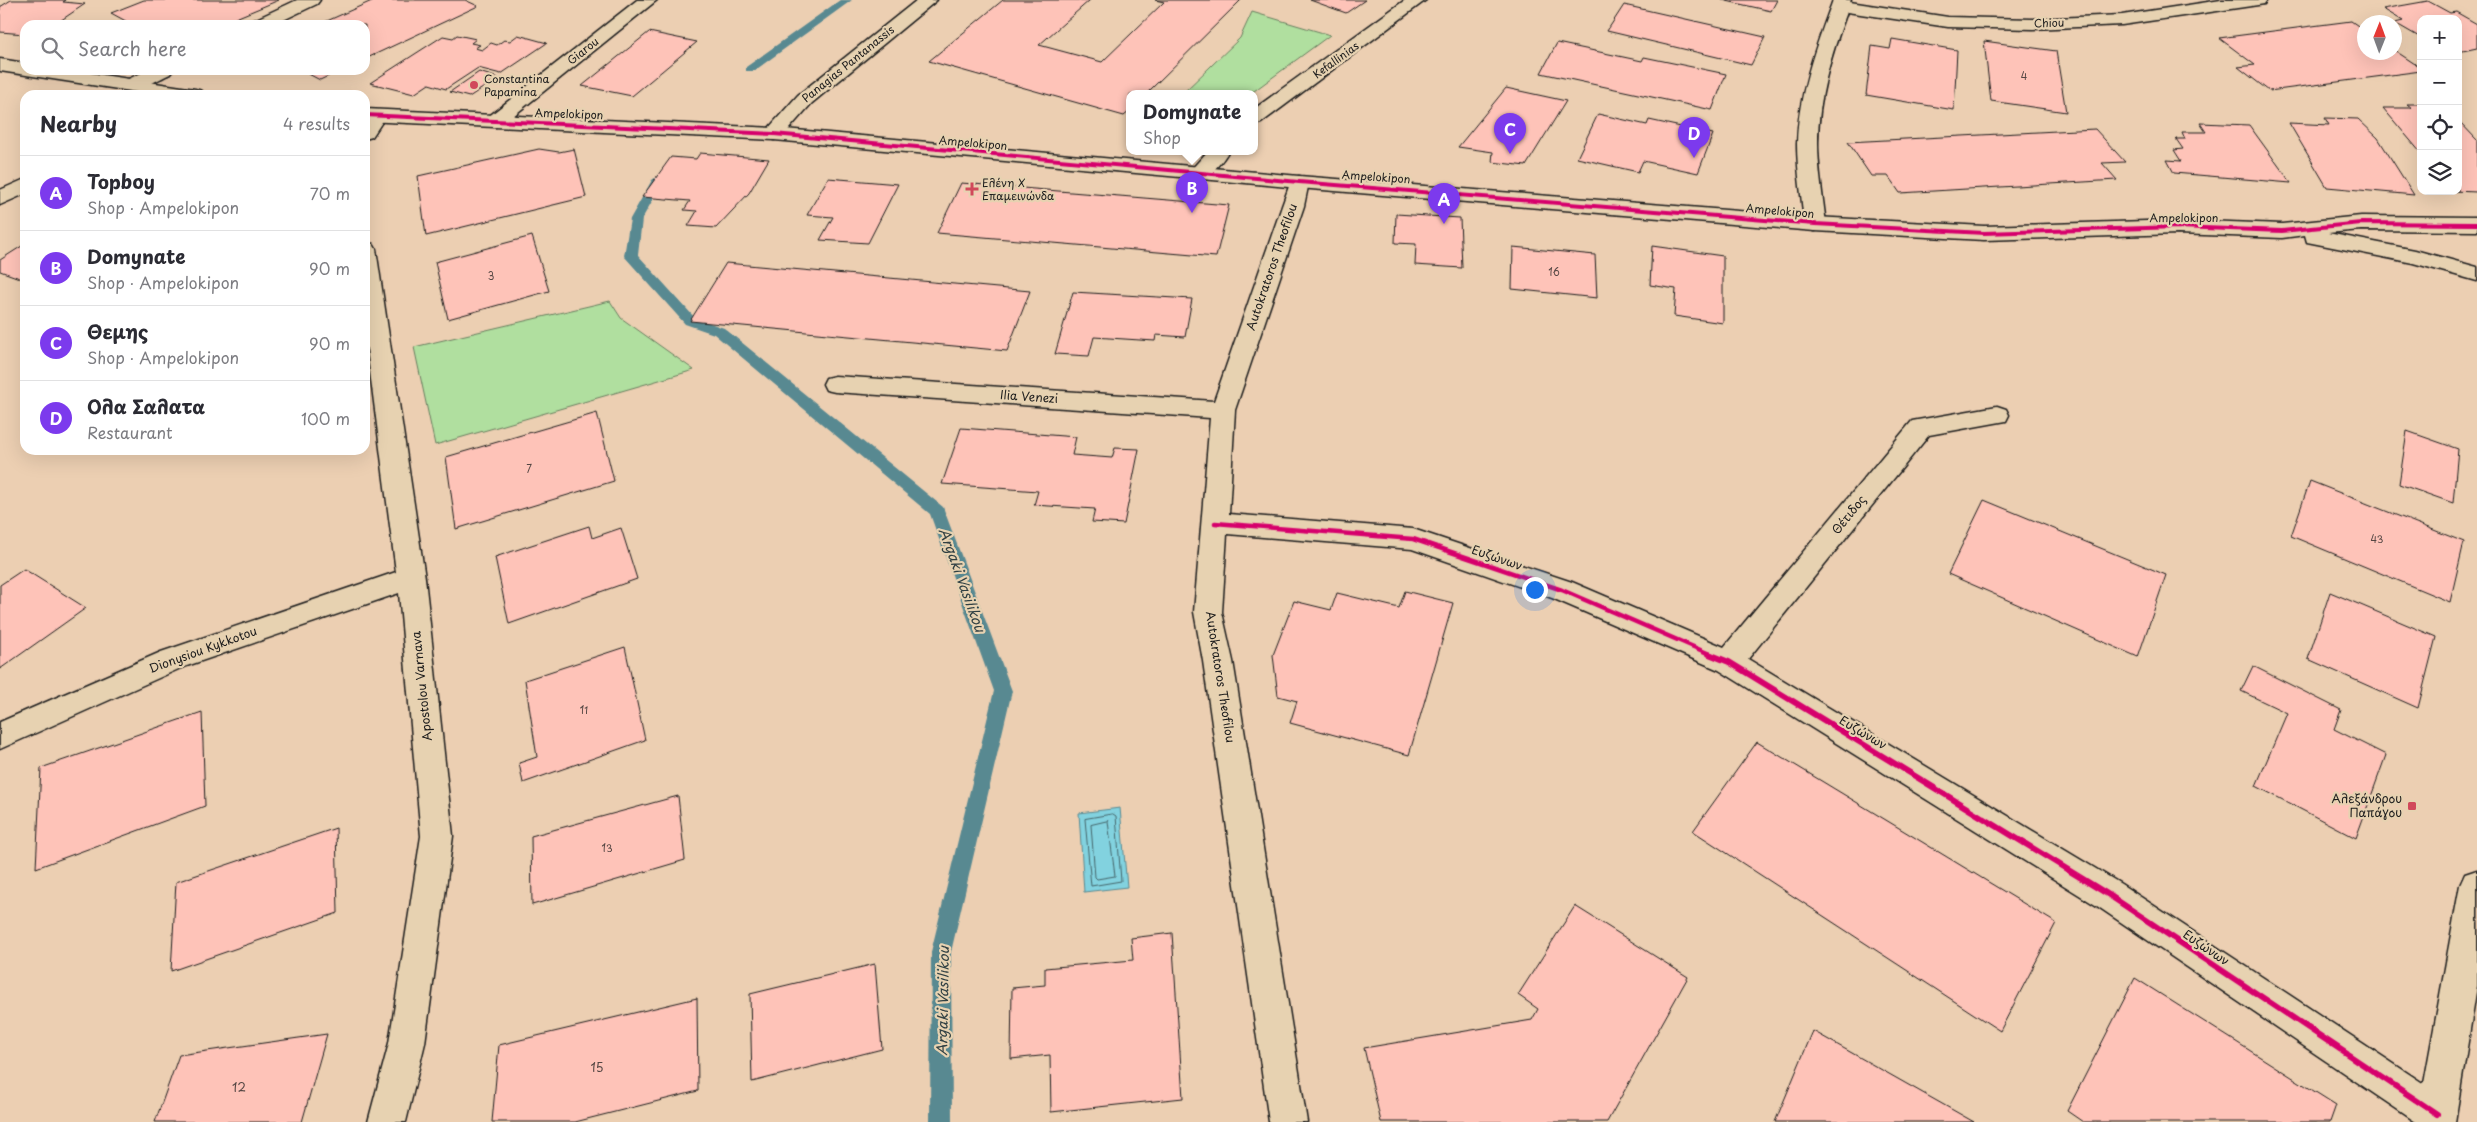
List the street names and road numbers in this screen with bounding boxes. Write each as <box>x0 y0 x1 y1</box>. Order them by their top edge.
street label: Chiou <box>2033 13 2065 32</box>
street label: Panagias Pantanassis <box>798 21 898 106</box>
street label: Giarou <box>563 33 602 68</box>
street label: Kefallinias <box>1309 37 1362 82</box>
street label: Ampelokipon <box>534 104 604 123</box>
street label: Ampelokipon <box>938 131 1008 154</box>
street label: Ampelokipon <box>1341 166 1411 187</box>
street label: Ampelokipon <box>1745 199 1815 222</box>
street label: Autokratoros Theofilou <box>1241 201 1301 332</box>
street label: Ampelokipon <box>2150 209 2218 226</box>
street label: Ilia Venezi <box>999 385 1059 407</box>
street label: Θέτιδος <box>1827 491 1870 538</box>
street label: Ευζώνων <box>1469 540 1525 574</box>
street label: Autokratoros Theofilou <box>1202 610 1240 744</box>
street label: Dionysiou Kykkotou <box>146 621 259 677</box>
street label: Apostolou Varnava <box>406 630 436 742</box>
street label: Ευζώνων <box>1836 711 1891 753</box>
street label: Ευζώνων <box>2180 925 2233 969</box>

